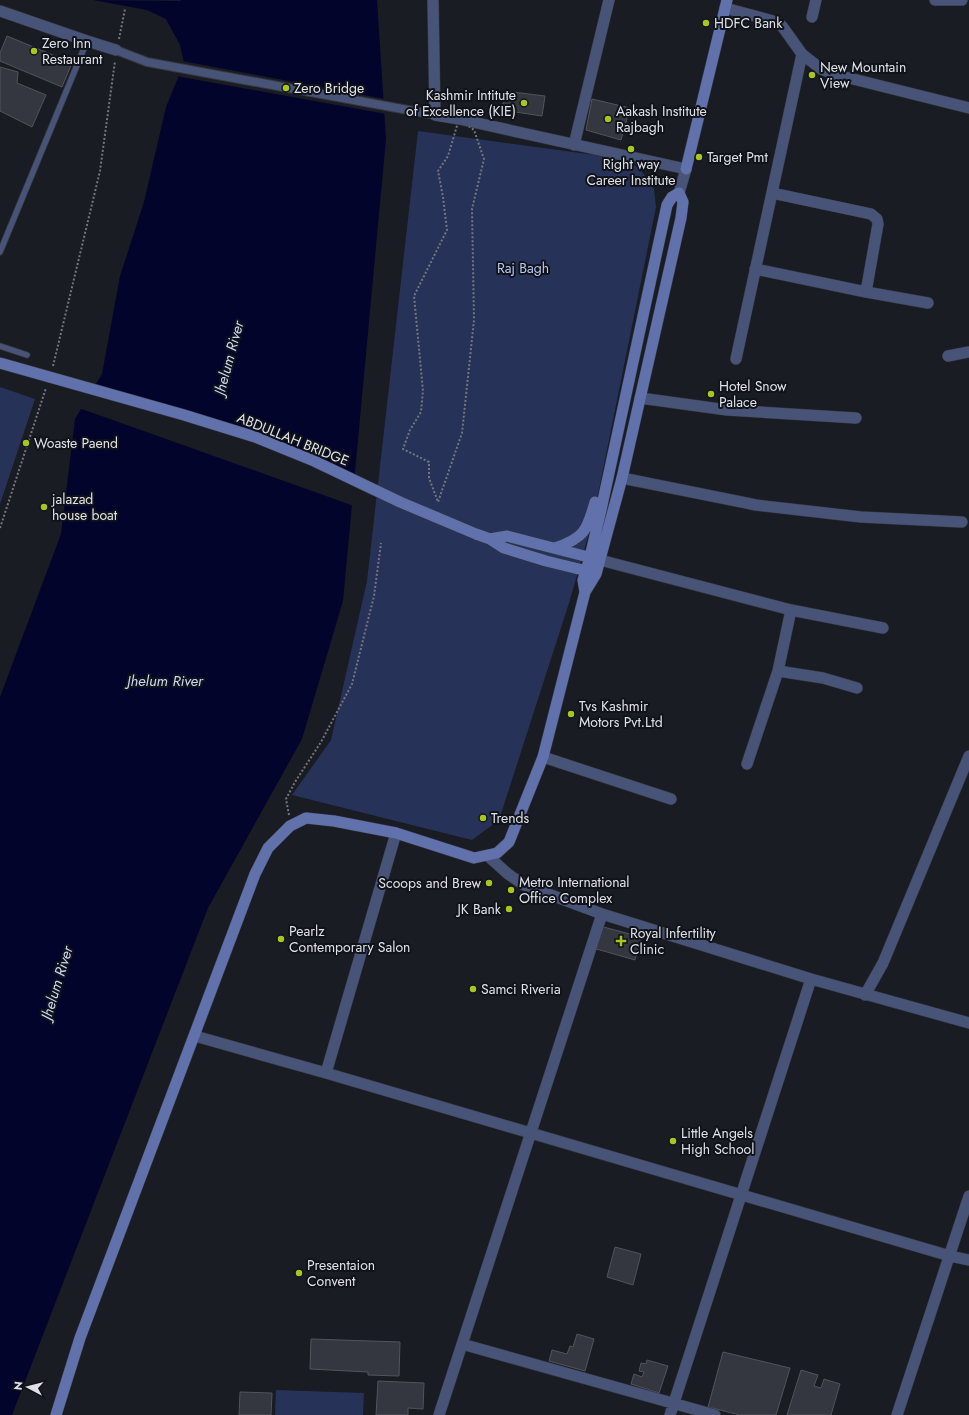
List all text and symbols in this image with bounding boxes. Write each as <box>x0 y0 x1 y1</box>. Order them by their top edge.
place label: HDFC Bank <box>714 13 783 33</box>
marker: HDFC Bank <box>701 18 711 28</box>
place label: Zero Inn Restaurant <box>42 33 103 69</box>
marker: Zero Inn Restaurant <box>29 46 39 56</box>
place label: New Mountain View <box>820 57 906 93</box>
marker: New Mountain View <box>807 70 817 80</box>
place label: Zero Bridge <box>294 78 364 98</box>
marker: Zero Bridge <box>281 83 291 93</box>
place label: Kashmir Intitute of Excellence (KIE) <box>406 85 516 121</box>
marker: Kashmir Intitute of Excellence (KIE) <box>519 98 529 108</box>
place label: Aakash Institute Rajbagh <box>616 101 707 137</box>
marker: Aakash Institute Rajbagh <box>603 114 613 124</box>
marker: Right way Career Institute <box>626 144 636 154</box>
place label: Target Pmt <box>707 147 768 167</box>
marker: Target Pmt <box>694 152 704 162</box>
place label: Right way Career Institute <box>586 154 676 190</box>
park label: Raj Bagh <box>497 258 549 278</box>
water label: Jhelum River <box>208 317 250 400</box>
place label: Hotel Snow Palace <box>719 376 787 412</box>
marker: Hotel Snow Palace <box>706 389 716 399</box>
street label: ABDULLAH BRIDGE <box>234 407 352 471</box>
place label: Woaste Paend <box>34 433 118 453</box>
marker: Woaste Paend <box>21 438 31 448</box>
place label: jalazad house boat <box>51 489 118 525</box>
marker: jalazad house boat <box>39 502 49 512</box>
water label: Jhelum River <box>124 670 204 692</box>
place label: Tvs Kashmir Motors Pvt.Ltd <box>579 696 663 732</box>
marker: Tvs Kashmir Motors Pvt.Ltd <box>566 709 576 719</box>
place label: Trends <box>491 808 530 828</box>
marker: Trends <box>478 813 488 823</box>
place label: Metro International Office Complex <box>519 872 630 908</box>
place label: Scoops and Brew <box>378 873 481 893</box>
marker: Scoops and Brew <box>484 878 494 888</box>
marker: Metro International Office Complex <box>506 885 516 895</box>
place label: JK Bank <box>455 899 502 919</box>
marker: JK Bank <box>504 904 514 914</box>
place label: Pearlz Contemporary Salon <box>289 921 410 957</box>
place label: Royal Infertility Clinic <box>630 923 717 959</box>
marker: Pearlz Contemporary Salon <box>276 934 286 944</box>
marker: Royal Infertility Clinic <box>615 935 627 947</box>
water label: Jhelum River <box>34 942 79 1025</box>
place label: Samci Riveria <box>481 979 561 999</box>
marker: Samci Riveria <box>468 984 478 994</box>
place label: Little Angels High School <box>681 1123 754 1159</box>
marker: Little Angels High School <box>668 1136 678 1146</box>
place label: Presentaion Convent <box>307 1255 375 1291</box>
marker: Presentaion Convent <box>294 1268 304 1278</box>
north arrow <box>8 1367 48 1407</box>
text: N <box>10 1380 27 1391</box>

